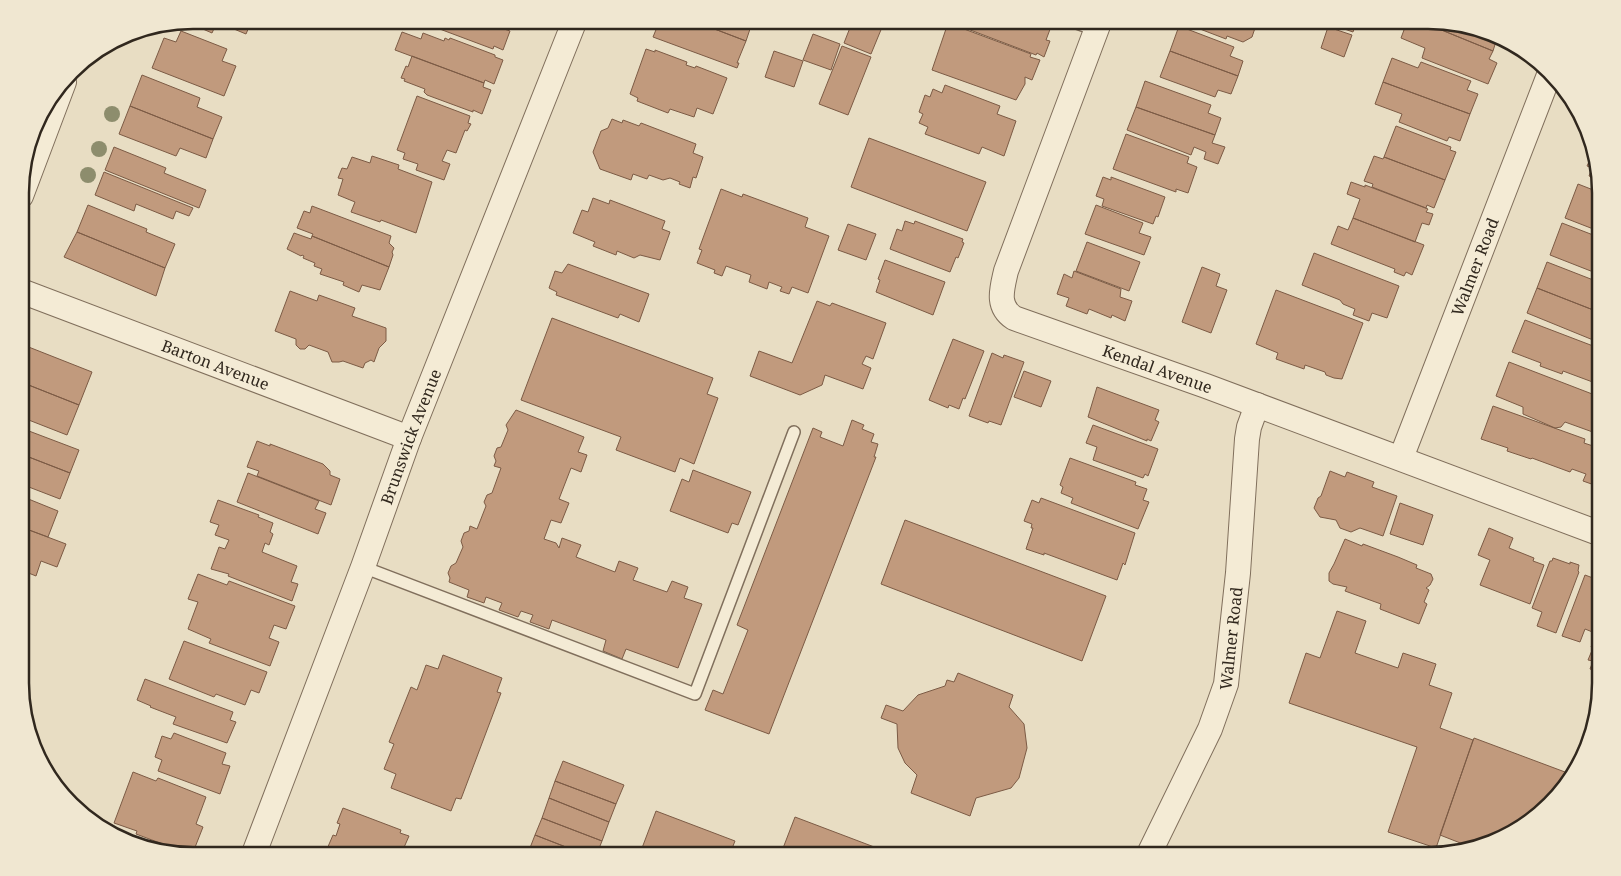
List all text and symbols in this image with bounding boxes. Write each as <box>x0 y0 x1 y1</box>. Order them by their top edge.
street label: Walmer Road <box>1446 214 1504 319</box>
street label: Barton Avenue <box>158 334 273 395</box>
street label: Kendal Avenue <box>1100 339 1216 398</box>
street label: Brunswick Avenue <box>375 366 446 507</box>
street label: Walmer Road <box>1214 585 1247 691</box>

